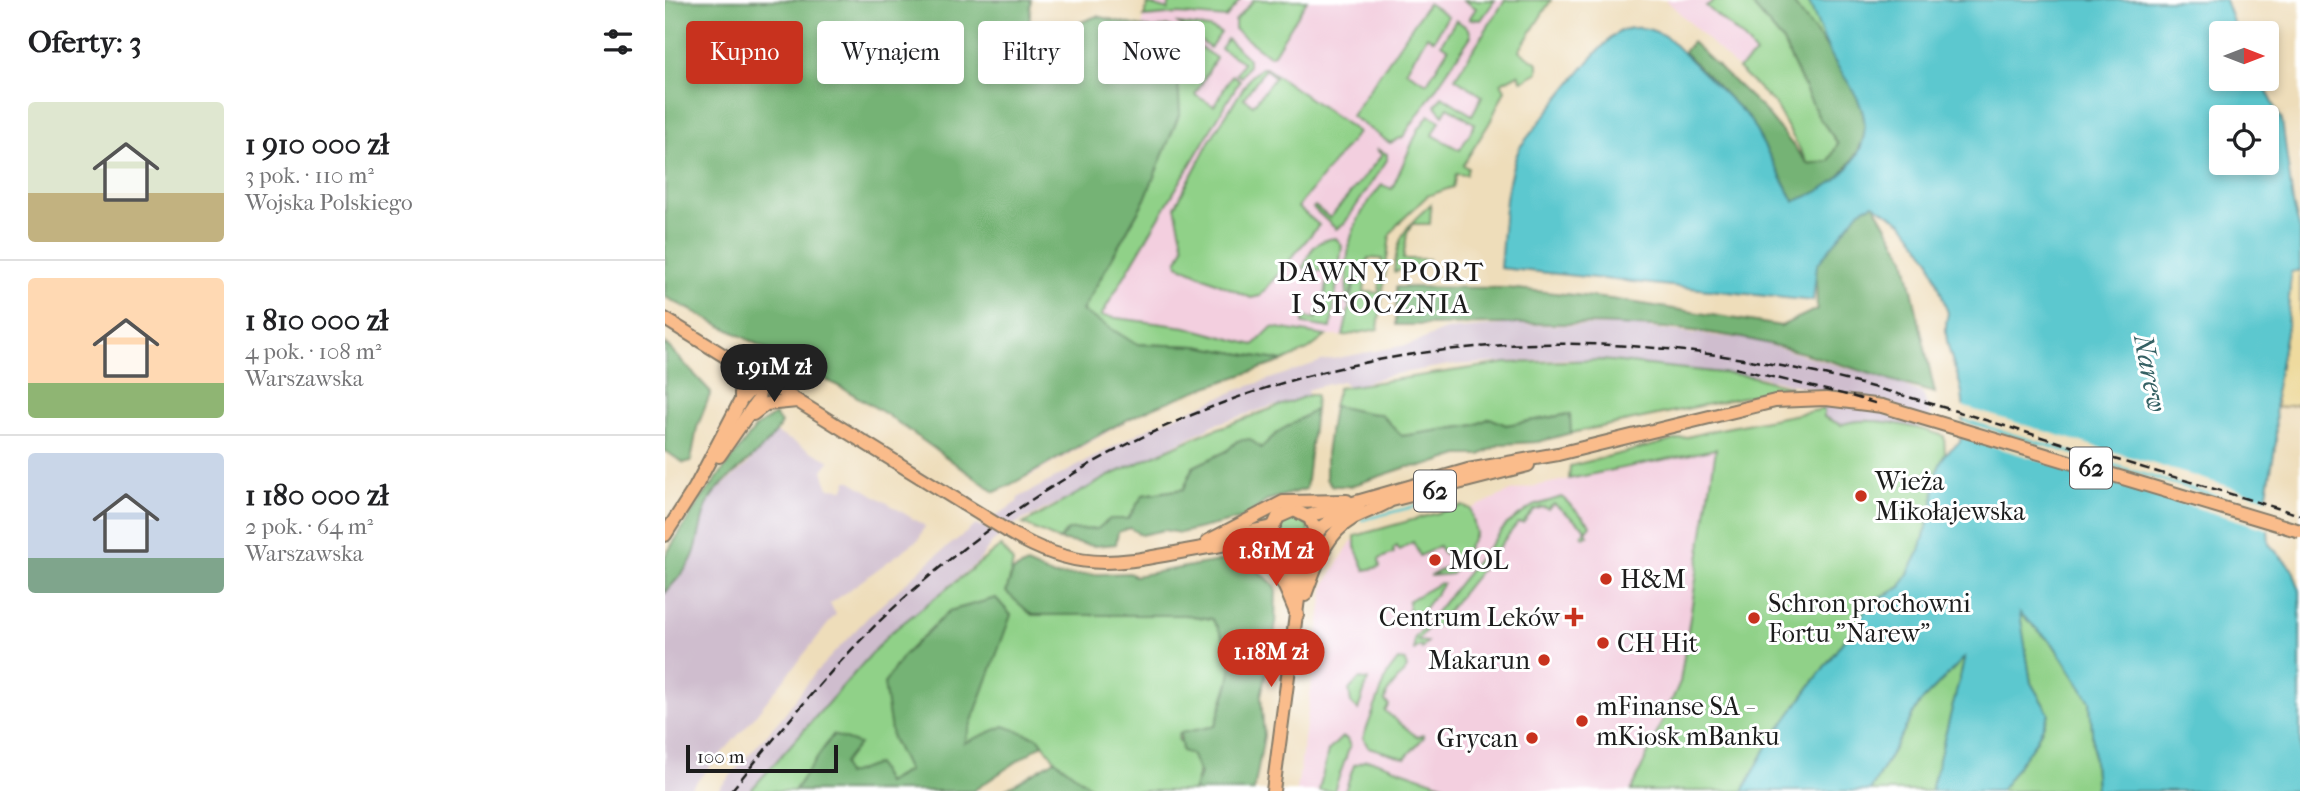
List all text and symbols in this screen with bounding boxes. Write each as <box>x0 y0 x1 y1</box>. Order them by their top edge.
chip: Kupno <box>686 21 803 84</box>
chip: Wynajem <box>817 21 964 84</box>
chip: Filtry <box>978 21 1084 84</box>
chip: Nowe <box>1098 21 1205 84</box>
north arrow <box>2209 21 2279 91</box>
map controls <box>2209 21 2279 175</box>
icon: filters <box>599 23 637 61</box>
text: Oferty: 3 <box>28 25 142 60</box>
button: locate <box>2209 105 2279 175</box>
text: 1 910 000 zł <box>245 127 389 162</box>
icon: home <box>84 130 168 214</box>
text: 3 pok. · 110 m² <box>245 162 374 189</box>
text: Wojska Polskiego <box>245 189 413 216</box>
district label: DAWNY PORT I STOCZNIA <box>1277 255 1485 320</box>
text: 1 810 000 zł <box>245 303 388 338</box>
icon: home <box>84 306 168 390</box>
water label: Narew <box>2127 330 2174 415</box>
text: 4 pok. · 108 m² <box>245 338 381 365</box>
pin: 1.91M zł <box>702 344 846 404</box>
text: 1.91M zł <box>736 353 812 380</box>
text: Warszawska <box>245 365 363 392</box>
road number: 62 <box>2070 448 2112 489</box>
place label: Wieża Mikołajewska <box>1874 466 2026 527</box>
road number: 62 <box>1414 470 1456 512</box>
text: 1 180 000 zł <box>245 478 389 513</box>
icon: home <box>84 481 168 565</box>
marker: Wieża Mikołajewska <box>1853 488 1869 504</box>
text: 2 pok. · 64 m² <box>245 513 373 540</box>
pin: 1.81M zł <box>1204 528 1348 588</box>
text: 1.81M zł <box>1239 537 1313 564</box>
text: Warszawska <box>245 540 363 567</box>
place label: MOL <box>1449 545 1509 576</box>
marker: MOL <box>1427 552 1443 568</box>
place label: H&M <box>1620 564 1686 595</box>
marker: H&M <box>1598 571 1614 587</box>
place label: Schron prochowni Fortu "Narew" <box>1768 588 1971 649</box>
place label: Centrum Leków <box>1379 602 1561 633</box>
marker: Centrum Leków <box>1566 609 1582 625</box>
marker: Schron prochowni Fortu "Narew" <box>1746 610 1762 626</box>
place label: CH Hit <box>1617 628 1699 659</box>
pin: 1.18M zł <box>1199 630 1343 689</box>
marker: CH Hit <box>1595 635 1611 651</box>
text: 1.18M zł <box>1234 638 1308 665</box>
place label: Makarun <box>1428 645 1530 676</box>
marker: Makarun <box>1536 652 1552 668</box>
place label: mFinanse SA - mKiosk mBanku <box>1596 691 1780 752</box>
marker: mFinanse SA - mKiosk mBanku <box>1574 713 1590 729</box>
place label: Grycan <box>1437 723 1518 754</box>
marker: Grycan <box>1524 730 1540 746</box>
scale bar <box>686 742 838 774</box>
text: 100 m <box>697 746 745 768</box>

